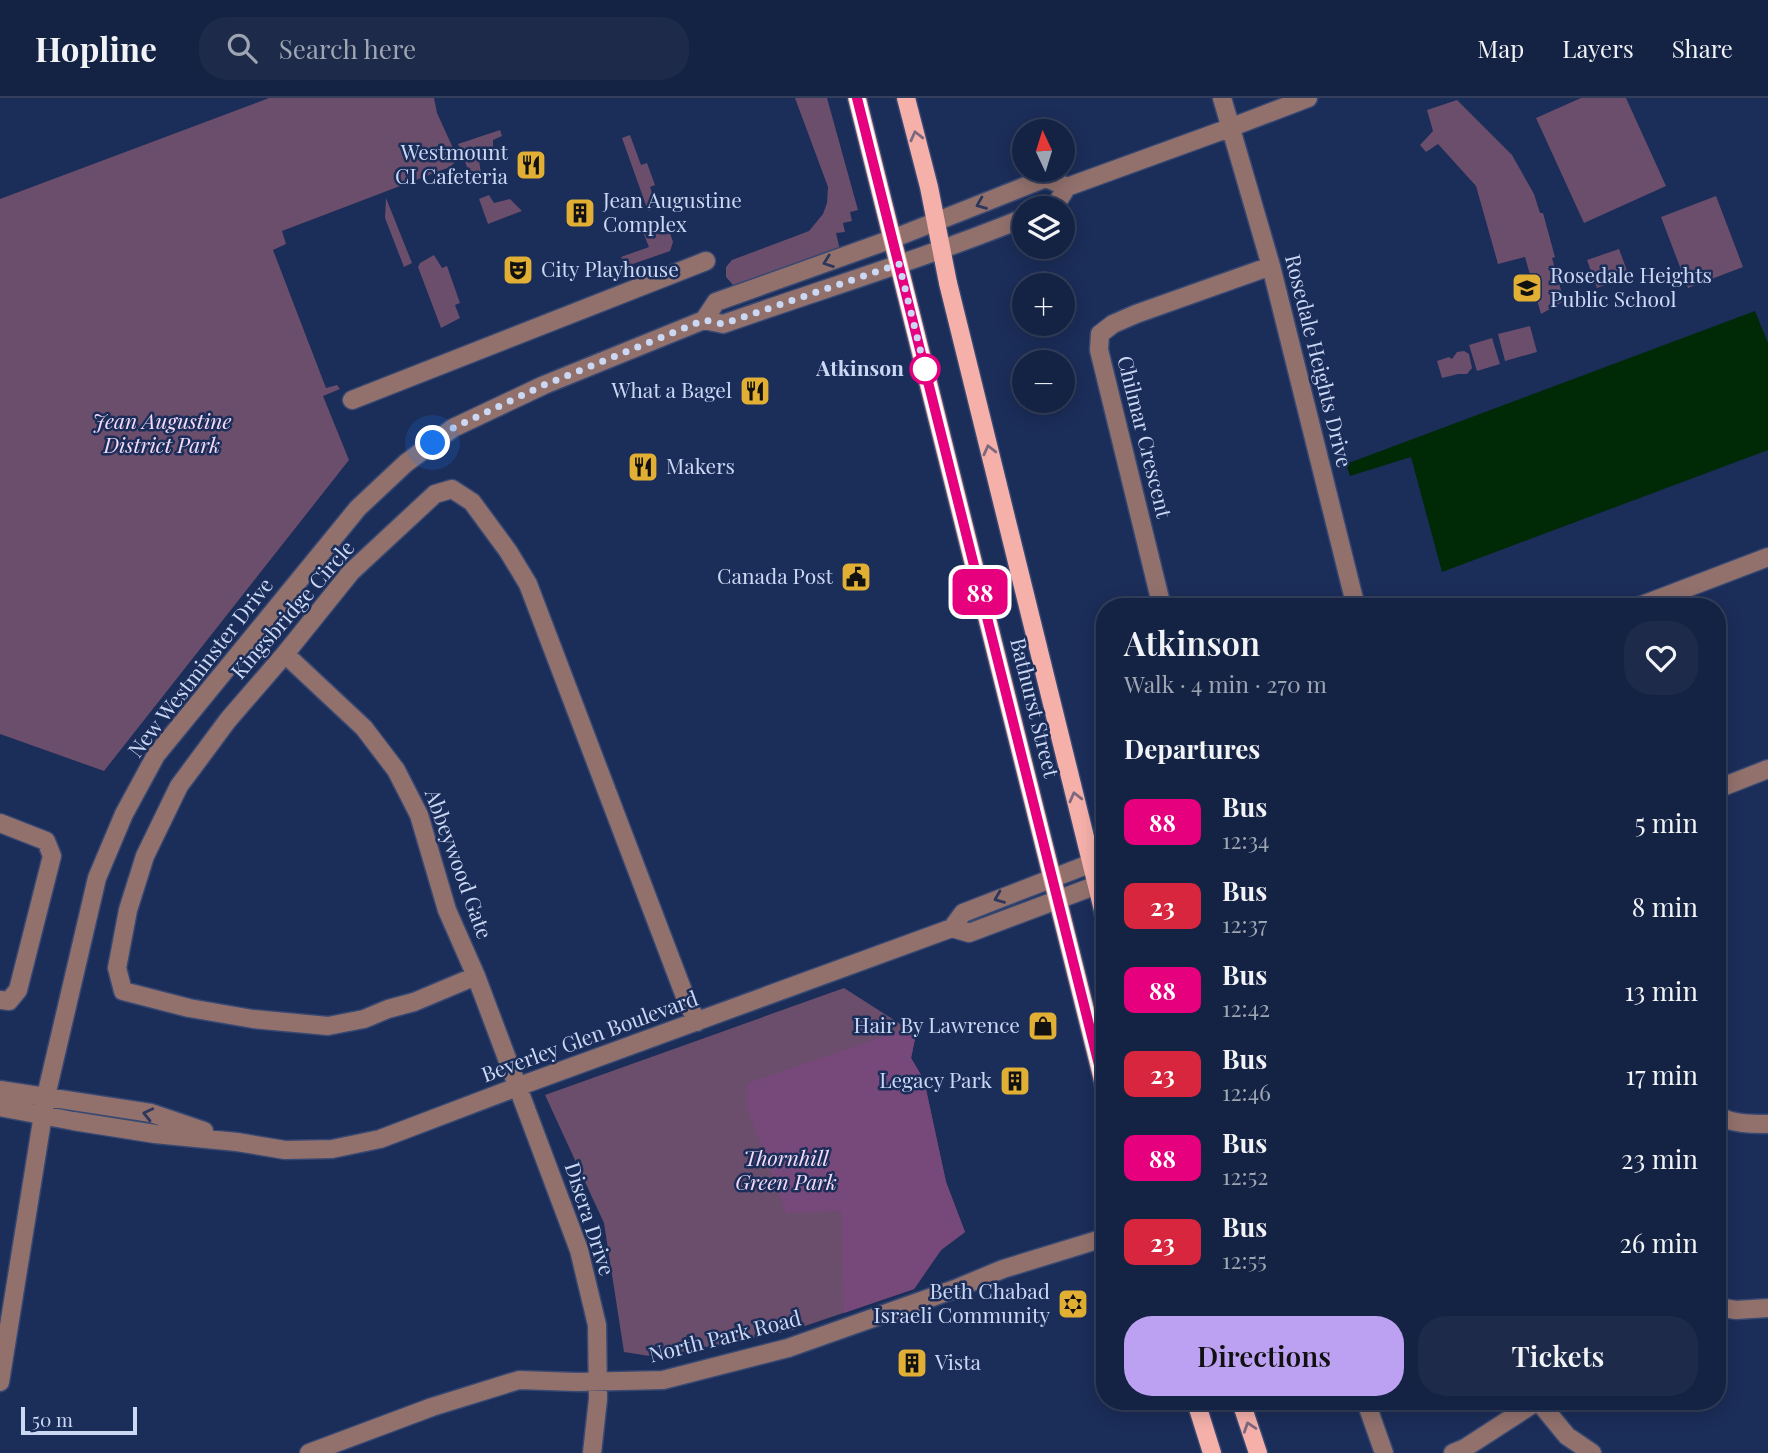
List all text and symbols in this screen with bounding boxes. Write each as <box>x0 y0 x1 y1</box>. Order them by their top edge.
search box <box>199 17 689 80</box>
text: Hopline <box>35 26 157 70</box>
icon: search <box>223 29 261 67</box>
text: Search here <box>279 31 416 66</box>
text: Map <box>1478 32 1524 64</box>
text: Layers <box>1562 32 1634 64</box>
text: Share <box>1672 32 1733 64</box>
north arrow <box>1012 119 1074 182</box>
map controls <box>1012 119 1075 413</box>
one-way arrow <box>910 131 924 143</box>
place label: Westmount CI Cafeteria <box>395 137 509 189</box>
restaurant icon: Westmount CI Cafeteria <box>514 148 548 182</box>
place label: Jean Augustine Complex <box>602 185 742 237</box>
building icon: Jean Augustine Complex <box>563 196 597 230</box>
one-way arrow <box>976 196 988 210</box>
button: layers <box>1012 196 1075 259</box>
street label: Rosedale Heights Drive <box>1280 251 1360 470</box>
theatre icon: City Playhouse <box>501 253 535 287</box>
one-way arrow <box>822 253 834 267</box>
place label: City Playhouse <box>541 254 679 282</box>
place label: Rosedale Heights Public School <box>1550 260 1712 312</box>
school or university icon: Rosedale Heights Public School <box>1510 271 1544 305</box>
button: + <box>1012 273 1075 336</box>
button: − <box>1012 350 1075 413</box>
street label: Chilmar Crescent <box>1112 352 1180 521</box>
place label: Atkinson <box>815 353 904 381</box>
marker: Atkinson <box>910 354 940 384</box>
restaurant icon: What a Bagel <box>738 374 772 408</box>
place label: What a Bagel <box>611 375 732 403</box>
park label: Jean Augustine District Park <box>93 406 231 458</box>
your location <box>415 425 450 460</box>
one-way arrow <box>983 444 997 456</box>
restaurant icon: Makers <box>626 450 660 484</box>
place label: Makers <box>666 451 735 479</box>
street label: Kingsbridge Circle <box>224 533 359 684</box>
public building icon: Canada Post <box>839 560 873 594</box>
place label: Canada Post <box>717 561 834 589</box>
line badge: 88 <box>948 569 1012 615</box>
street label: New Westminster Drive <box>121 571 278 762</box>
text: 88 <box>967 576 993 608</box>
text: Atkinson <box>1124 620 1260 664</box>
button: heart <box>1624 621 1698 695</box>
street label: Bathurst Street <box>1005 635 1067 781</box>
text: Walk · 4 min · 270 m <box>1124 668 1327 699</box>
text: Departures <box>1124 731 1260 766</box>
street label: Abbeywood Gate <box>419 784 500 942</box>
text: Bus <box>1222 789 1267 824</box>
one-way arrow <box>1069 791 1083 803</box>
text: 5 min <box>1635 805 1698 840</box>
text: 88 <box>1149 806 1176 838</box>
text: 12:34 <box>1222 824 1269 855</box>
text: Bus <box>1222 873 1267 908</box>
text: 8 min <box>1632 889 1698 924</box>
one-way arrow <box>994 890 1006 904</box>
text: 23 <box>1150 890 1175 922</box>
text: 12:37 <box>1222 908 1267 939</box>
text: Bus <box>1222 957 1267 992</box>
text: 13 min <box>1624 973 1698 1008</box>
text: 88 <box>1149 974 1176 1006</box>
street label: Beverley Glen Boulevard <box>477 983 701 1087</box>
text: 12:42 <box>1222 992 1270 1023</box>
shop icon: Hair By Lawrence <box>1026 1009 1060 1043</box>
place label: Hair By Lawrence <box>854 1010 1020 1038</box>
text: Bus <box>1222 1041 1267 1076</box>
text: 17 min <box>1625 1057 1698 1092</box>
text: 23 <box>1150 1058 1175 1090</box>
building icon: Legacy Park <box>998 1064 1032 1098</box>
place label: Legacy Park <box>879 1065 992 1093</box>
text: 12:46 <box>1222 1076 1271 1107</box>
one-way arrow <box>142 1108 154 1122</box>
text: Bus <box>1222 1125 1267 1160</box>
text: 23 min <box>1621 1141 1698 1176</box>
text: 88 <box>1149 1142 1176 1174</box>
park label: Thornhill Green Park <box>735 1143 837 1195</box>
street label: Disera Drive <box>559 1158 622 1279</box>
text: 12:52 <box>1222 1160 1268 1191</box>
text: Bus <box>1222 1209 1267 1244</box>
text: 26 min <box>1619 1225 1698 1260</box>
text: 23 <box>1150 1226 1175 1258</box>
text: 12:55 <box>1222 1244 1267 1275</box>
place label: Beth Chabad Israeli Community <box>874 1276 1050 1328</box>
synagogue icon: Beth Chabad Israeli Community <box>1056 1287 1090 1321</box>
street label: North Park Road <box>645 1303 804 1368</box>
button: Directions <box>1124 1316 1404 1396</box>
button: Tickets <box>1418 1316 1698 1396</box>
building icon: Vista <box>895 1346 929 1380</box>
place label: Vista <box>934 1347 982 1375</box>
scale bar <box>21 1404 136 1436</box>
text: 50 m <box>32 1406 73 1432</box>
one-way arrow <box>1243 1422 1258 1434</box>

